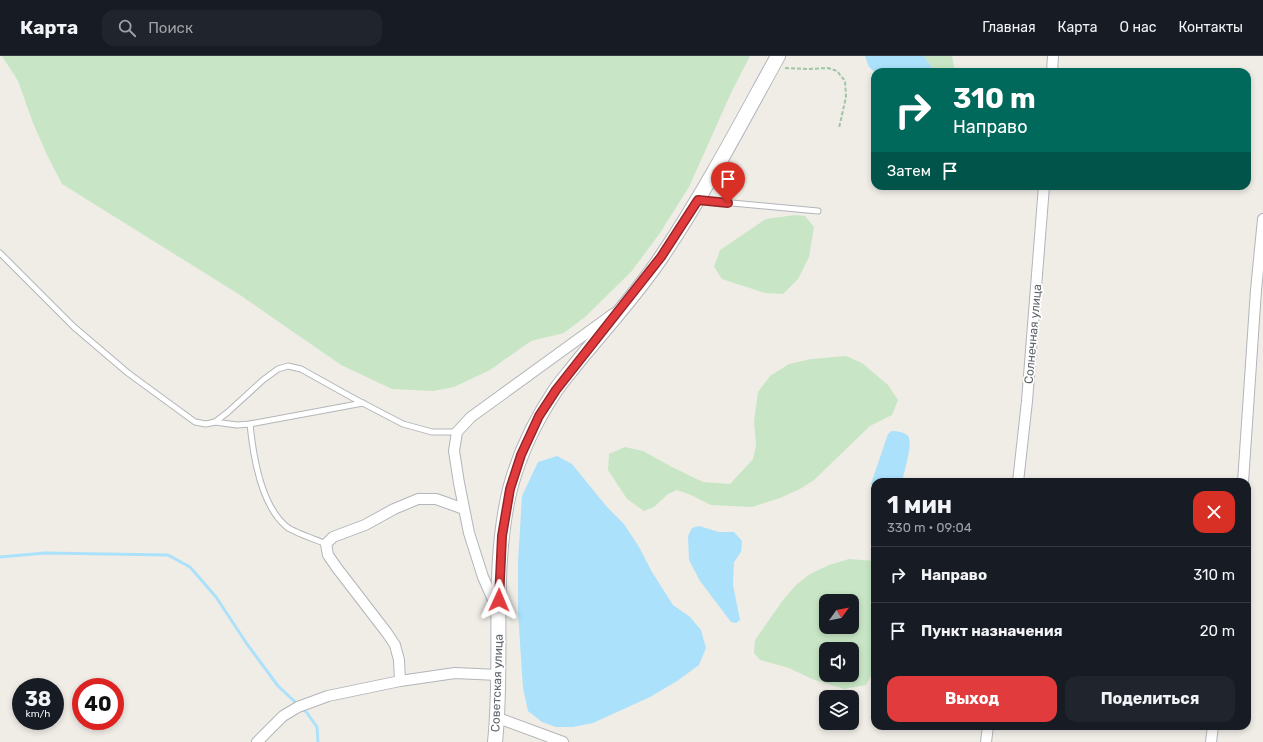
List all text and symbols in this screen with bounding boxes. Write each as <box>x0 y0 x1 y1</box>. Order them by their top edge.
search box <box>102 10 382 46</box>
text: Карта <box>20 16 78 39</box>
icon: search <box>116 17 138 39</box>
text: Поиск <box>148 19 193 37</box>
text: Главная <box>982 19 1036 36</box>
text: Карта <box>1058 19 1098 36</box>
text: О нас <box>1120 19 1156 36</box>
text: Контакты <box>1178 19 1243 36</box>
text: 310 m <box>953 82 1036 115</box>
icon: right <box>887 84 939 136</box>
text: Направо <box>953 116 1028 138</box>
icon: arrive <box>939 160 961 182</box>
pin <box>711 162 745 203</box>
text: Затем <box>887 162 931 180</box>
icon: arrive <box>717 168 739 190</box>
street label: Солнечная улица <box>1022 283 1044 385</box>
text: 1 мин <box>887 491 952 519</box>
button: close <box>1193 491 1235 533</box>
text: 330 m · 09:04 <box>887 520 972 535</box>
icon: right <box>887 564 909 586</box>
text: Направо <box>921 566 987 584</box>
text: 310 m <box>1193 566 1235 584</box>
position arrow <box>478 579 520 621</box>
north arrow <box>819 594 859 634</box>
map controls <box>819 594 859 730</box>
icon: arrive <box>887 620 909 642</box>
text: Пункт назначения <box>921 622 1063 640</box>
text: 20 m <box>1200 622 1235 640</box>
street label: Советская улица <box>488 634 506 732</box>
button: sound <box>819 642 859 682</box>
button: Выход <box>887 676 1057 722</box>
button: Поделиться <box>1065 676 1235 722</box>
speed limit sign: 40 <box>72 678 124 730</box>
text: 38 <box>25 687 51 711</box>
button: layers <box>819 690 859 730</box>
text: km/h <box>26 708 50 720</box>

